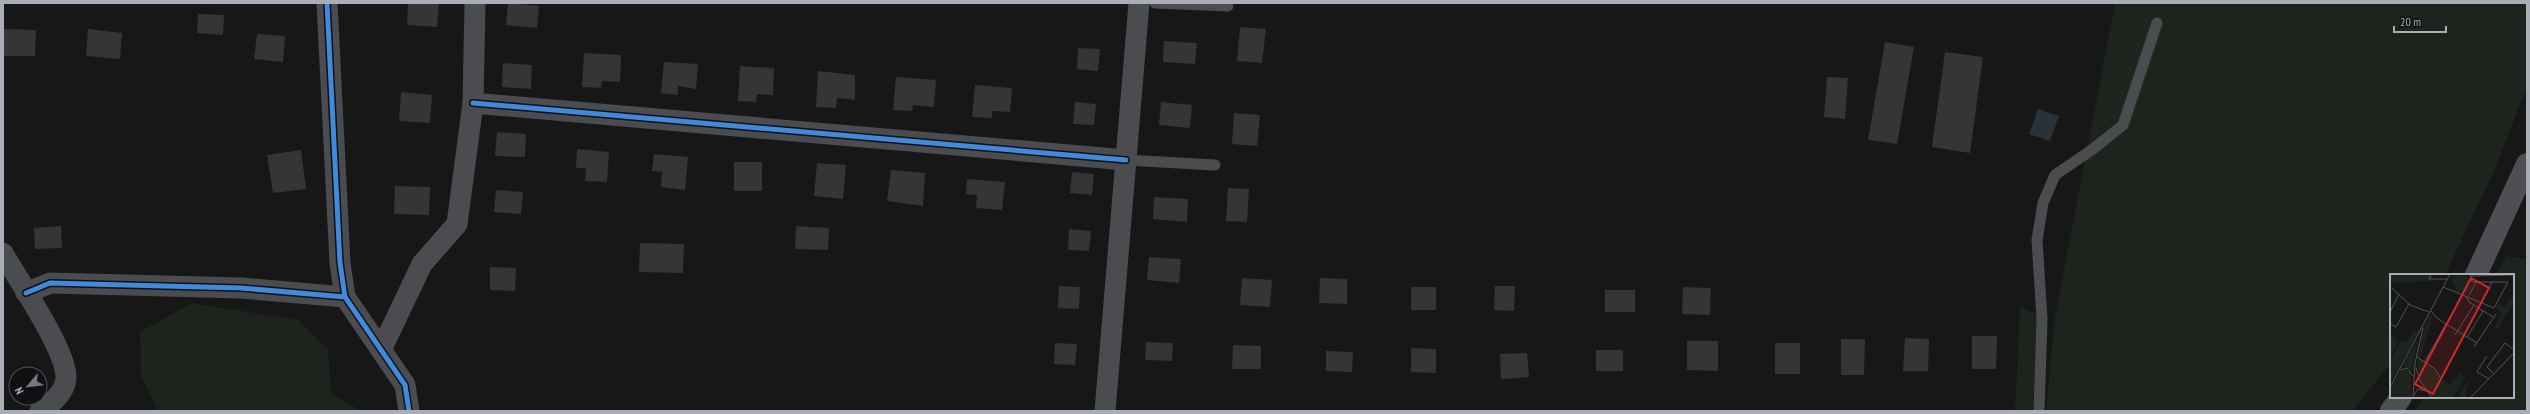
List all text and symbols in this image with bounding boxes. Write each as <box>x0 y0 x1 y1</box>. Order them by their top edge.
scale bar <box>2394 8 2446 34</box>
text: 20 m <box>2400 14 2421 29</box>
inset map <box>2390 274 2514 398</box>
north arrow <box>8 366 48 406</box>
text: N <box>12 385 27 397</box>

